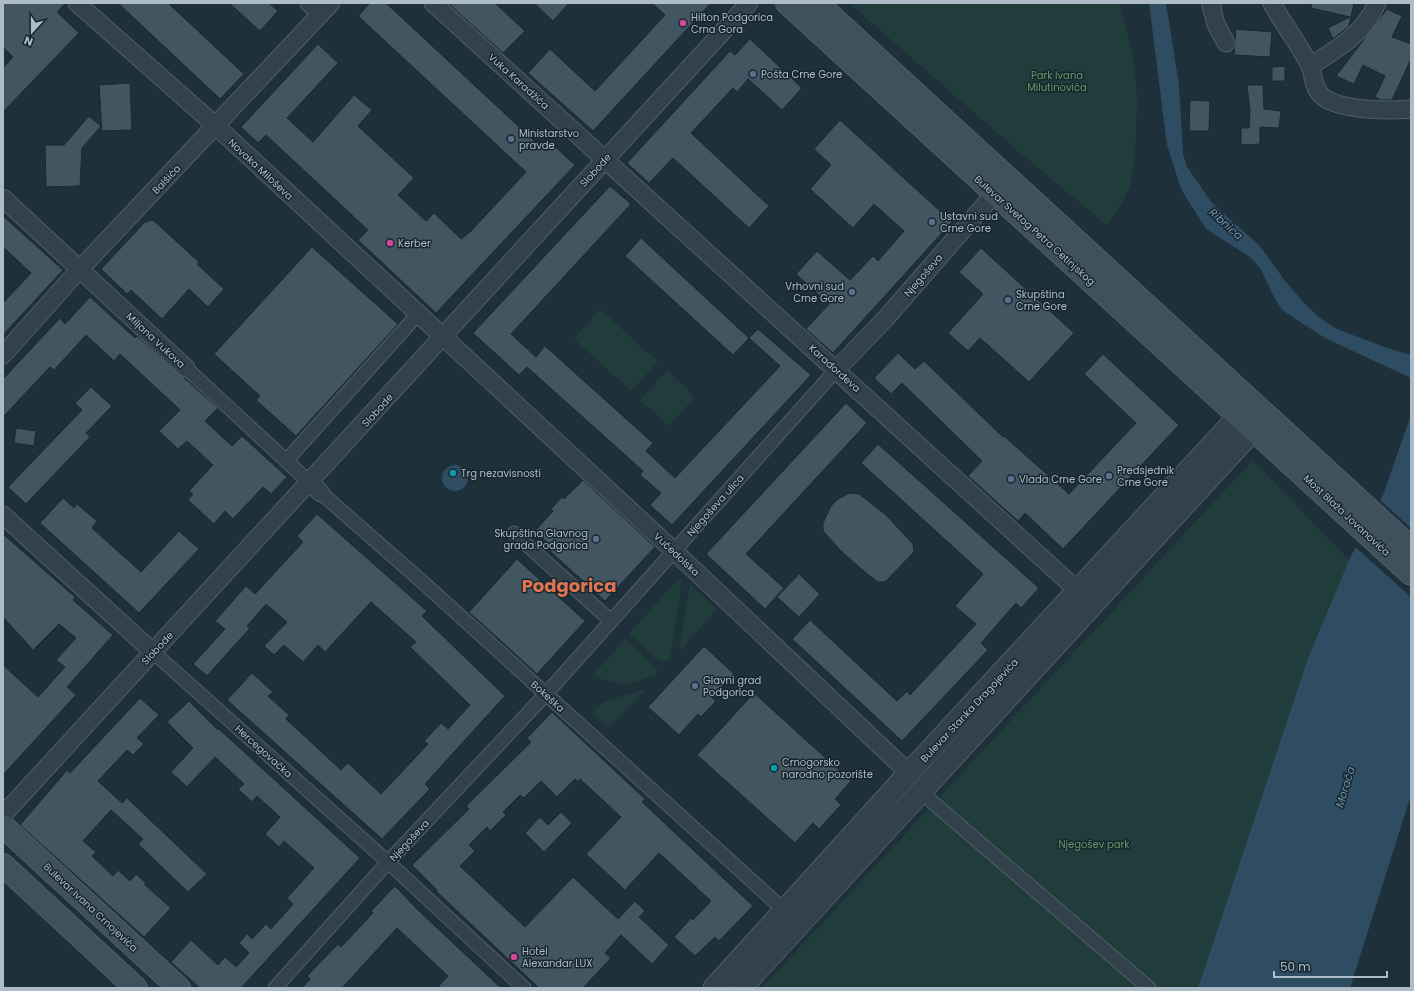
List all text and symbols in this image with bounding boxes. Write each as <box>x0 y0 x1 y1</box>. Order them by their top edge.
place label: Hilton Podgorica Crna Gora <box>691 10 773 37</box>
north arrow <box>12 12 52 52</box>
marker: Hilton Podgorica Crna Gora <box>678 18 688 28</box>
text: N <box>22 32 35 50</box>
street label: Vuka Karadžića <box>485 50 553 113</box>
place label: Pošta Crne Gore <box>761 67 842 82</box>
park label: Park Ivana Milutinovića <box>1027 68 1087 95</box>
marker: Pošta Crne Gore <box>748 69 758 79</box>
place label: Ministarstvo pravde <box>519 126 579 153</box>
marker: Ministarstvo pravde <box>506 134 516 144</box>
street label: Novaka Miloševa <box>225 135 297 204</box>
street label: Slobode <box>576 150 615 191</box>
street label: Balšića <box>149 161 184 197</box>
street label: Bulevar Svetog Petra Cetinjskog <box>971 172 1099 289</box>
water label: Ribnica <box>1206 204 1247 244</box>
place label: Ustavni sud Crne Gore <box>940 209 998 236</box>
marker: Ustavni sud Crne Gore <box>927 217 937 227</box>
place label: Kerber <box>398 236 431 251</box>
marker: Kerber <box>385 238 395 248</box>
street label: Njegoševa <box>900 251 946 300</box>
place label: Vrhovni sud Crne Gore <box>785 279 844 306</box>
marker: Vrhovni sud Crne Gore <box>847 287 857 297</box>
place label: Skupština Crne Gore <box>1016 287 1067 314</box>
marker: Skupština Crne Gore <box>1003 295 1013 305</box>
street label: Miljana Vukova <box>123 309 188 372</box>
street label: Karađorđeva <box>805 341 864 396</box>
street label: Slobode <box>358 390 397 431</box>
place label: Predsjednik Crne Gore <box>1117 463 1175 490</box>
place label: Trg nezavisnosti <box>461 466 541 481</box>
marker: Trg nezavisnosti <box>448 468 458 478</box>
street label: Njegoševa ulica <box>683 471 748 540</box>
marker: Predsjednik Crne Gore <box>1104 471 1114 481</box>
street label: Most Blaža Jovanovića <box>1300 471 1393 560</box>
place label: Vlada Crne Gore <box>1019 472 1102 487</box>
marker: Vlada Crne Gore <box>1006 474 1016 484</box>
place label: Skupština Glavnog grada Podgorica <box>495 526 588 553</box>
street label: Vučedolska <box>650 529 703 580</box>
marker: Skupština Glavnog grada Podgorica <box>591 534 601 544</box>
district label: Podgorica <box>522 573 616 598</box>
street label: Slobode <box>138 628 177 668</box>
street label: Bulevar Stanka Dragojevića <box>917 655 1022 766</box>
place label: Glavni grad Podgorica <box>703 673 761 700</box>
street label: Bokeška <box>527 677 568 716</box>
marker: Glavni grad Podgorica <box>690 681 700 691</box>
street label: Hercegovačka <box>232 721 296 781</box>
place label: Crnogorsko narodno pozorište <box>782 755 873 782</box>
marker: Crnogorsko narodno pozorište <box>769 763 779 773</box>
water label: Morača <box>1331 764 1359 810</box>
street label: Njegoševa <box>386 816 433 865</box>
park label: Njegošev park <box>1059 837 1130 852</box>
street label: Bulevar Ivana Crnojevića <box>40 859 141 955</box>
place label: Hotel Alexandar LUX <box>522 944 593 971</box>
marker: Hotel Alexandar LUX <box>509 952 519 962</box>
scale bar <box>1274 953 1387 979</box>
text: 50 m <box>1280 958 1311 975</box>

